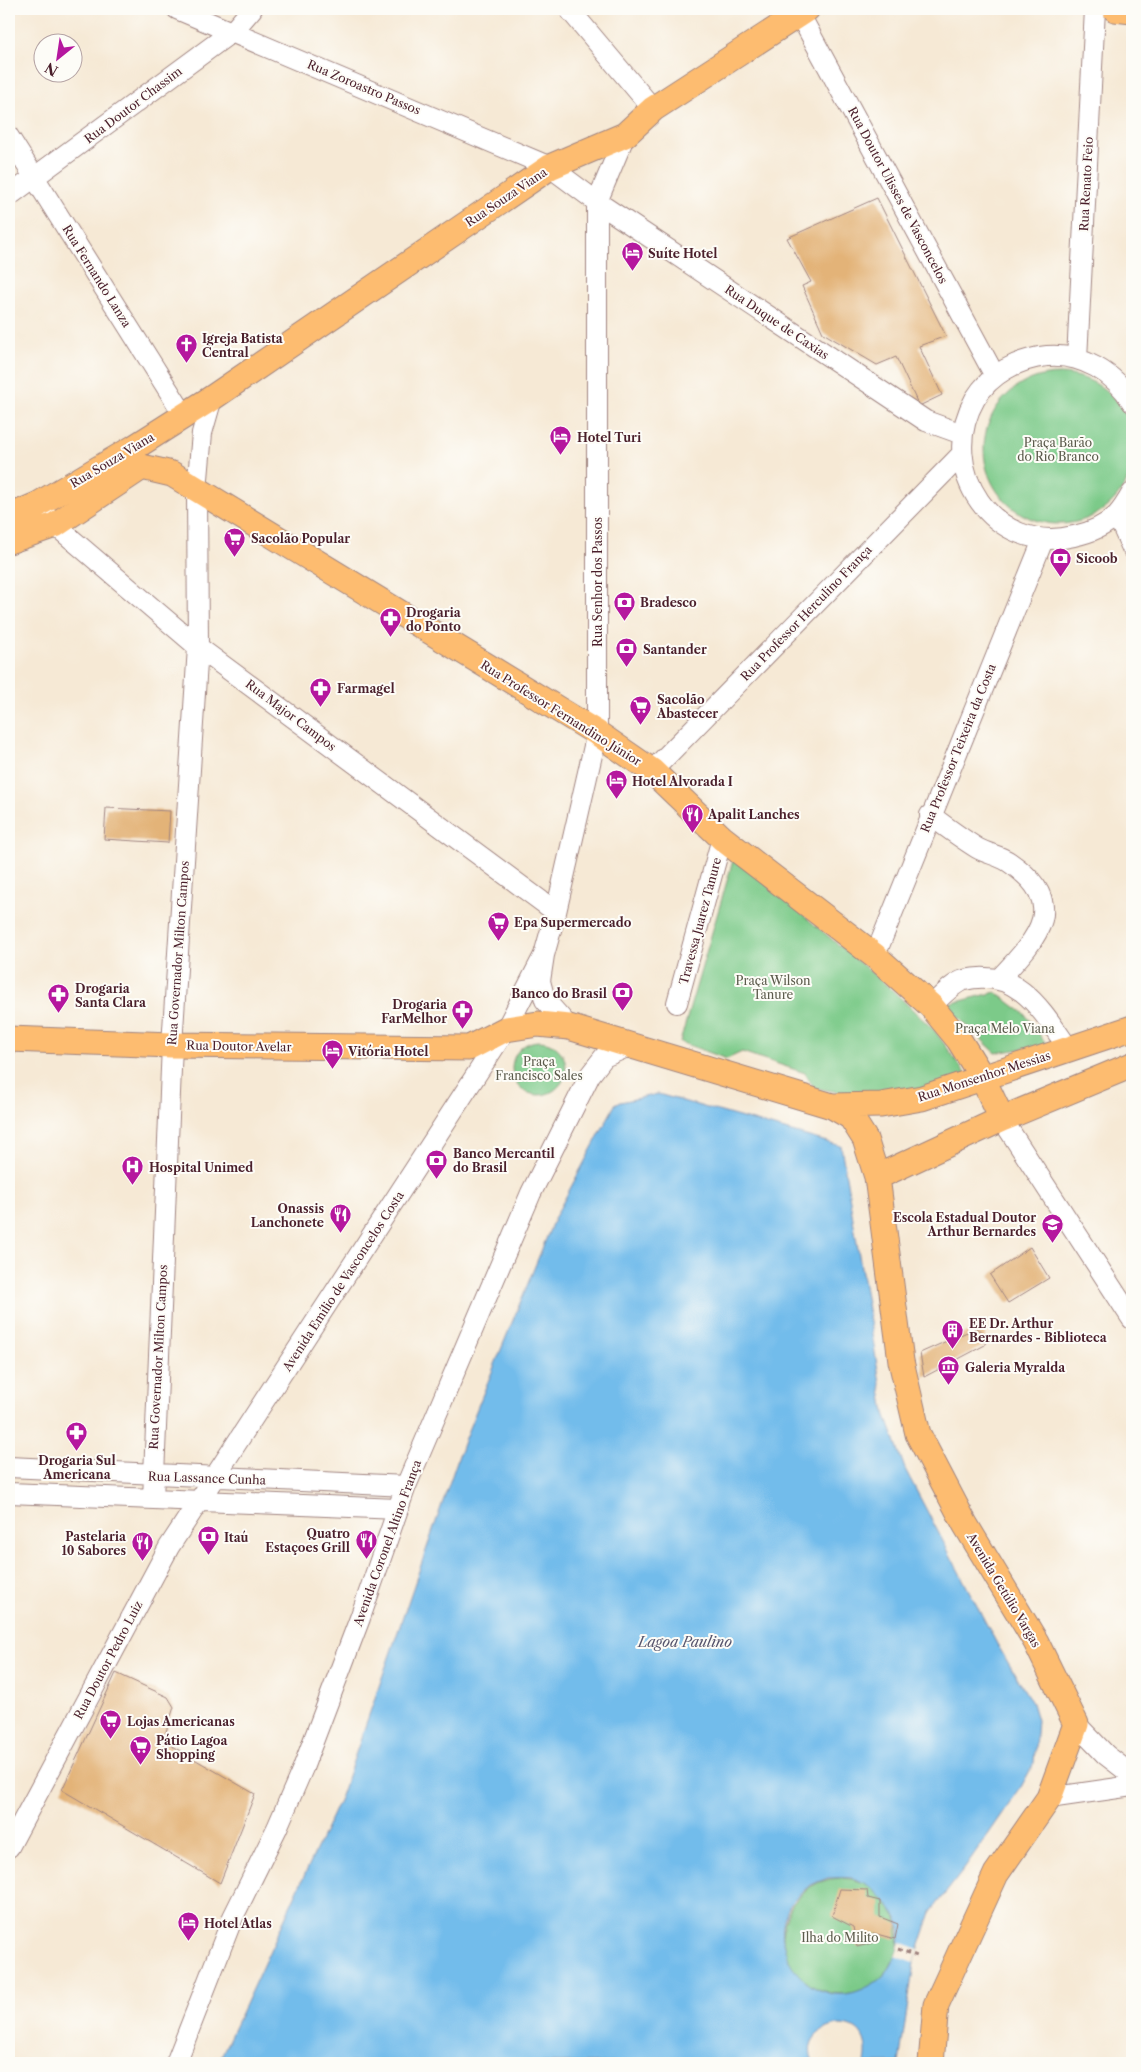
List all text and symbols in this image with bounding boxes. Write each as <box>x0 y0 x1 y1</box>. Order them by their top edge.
north arrow <box>32 32 82 82</box>
street label: Rua Zoroastro Passos <box>305 56 423 118</box>
text: N <box>42 58 61 80</box>
street label: Rua Doutor Chassim <box>81 63 185 147</box>
street label: Rua Doutor Ulisses de Vasconcelos <box>845 104 951 286</box>
street label: Rua Renato Feio <box>1076 136 1096 232</box>
street label: Rua Souza Viana <box>462 164 550 230</box>
street label: Rua Fernando Lanza <box>59 222 135 331</box>
hotel icon: Suíte Hotel <box>620 241 644 272</box>
place label: Suíte Hotel <box>648 246 717 261</box>
street label: Rua Duque de Caxias <box>722 282 832 362</box>
place label: Igreja Batista Central <box>202 331 284 360</box>
church icon: Igreja Batista Central <box>174 333 198 364</box>
hotel icon: Hotel Turi <box>549 425 573 456</box>
street label: Rua Souza Viana <box>67 429 157 491</box>
place label: Hotel Turi <box>577 430 642 445</box>
park label: Praça Barão do Rio Branco <box>1017 435 1099 464</box>
street label: Rua Senhor dos Passos <box>590 517 605 647</box>
supermarket icon: Sacolão Popular <box>223 526 247 557</box>
place label: Sacolão Popular <box>251 531 350 546</box>
street label: Rua Professor Herculino França <box>737 542 875 684</box>
bank icon: Sicoob <box>1048 546 1072 577</box>
place label: Sicoob <box>1076 551 1118 566</box>
bank icon: Bradesco <box>612 590 636 621</box>
place label: Bradesco <box>640 595 697 610</box>
place label: Drogaria do Ponto <box>406 605 462 634</box>
pharmacy icon: Drogaria do Ponto <box>378 607 402 638</box>
bank icon: Santander <box>615 637 639 668</box>
place label: Santander <box>643 642 707 657</box>
street label: Rua Professor Fernandino Júnior <box>478 657 644 769</box>
street label: Rua Professor Teixeira da Costa <box>917 661 999 835</box>
street label: Rua Major Campos <box>243 676 339 754</box>
pharmacy icon: Farmagel <box>309 676 333 707</box>
place label: Farmagel <box>337 681 395 696</box>
place label: Sacolão Abastecer <box>656 692 718 721</box>
supermarket icon: Sacolão Abastecer <box>629 694 653 725</box>
hotel icon: Hotel Alvorada I <box>604 769 628 800</box>
place label: Hotel Alvorada I <box>632 774 733 789</box>
restaurant icon: Apalit Lanches <box>680 802 704 833</box>
place label: Apalit Lanches <box>707 807 800 822</box>
street label: Travessa Juarez Tanure <box>676 855 724 986</box>
street label: Rua Governador Milton Campos <box>164 860 192 1046</box>
supermarket icon: Epa Supermercado <box>486 910 510 941</box>
place label: Epa Supermercado <box>514 915 632 930</box>
park label: Praça Wilson Tanure <box>735 973 811 1002</box>
place label: Drogaria Santa Clara <box>75 981 147 1010</box>
bank icon: Banco do Brasil <box>611 981 635 1012</box>
pharmacy icon: Drogaria Santa Clara <box>47 983 71 1014</box>
place label: Banco do Brasil <box>511 986 607 1001</box>
place label: Drogaria FarMelhor <box>381 997 448 1026</box>
pharmacy icon: Drogaria FarMelhor <box>451 999 475 1030</box>
park label: Praça Melo Viana <box>955 1021 1056 1036</box>
street label: Rua Doutor Avelar <box>186 1038 292 1054</box>
hotel icon: Vitória Hotel <box>320 1039 344 1070</box>
place label: Vitória Hotel <box>347 1044 428 1059</box>
street label: Rua Monsenhor Messias <box>916 1047 1052 1105</box>
park label: Praça Francisco Sales <box>495 1054 583 1083</box>
place label: Banco Mercantil do Brasil <box>453 1146 555 1175</box>
bank icon: Banco Mercantil do Brasil <box>425 1148 449 1179</box>
hospital icon: Hospital Unimed <box>121 1155 145 1186</box>
place label: Hospital Unimed <box>149 1160 253 1175</box>
street label: Avenida Emílio de Vasconcelos Costa <box>279 1188 407 1375</box>
place label: Onassis Lanchonete <box>251 1201 324 1230</box>
restaurant icon: Onassis Lanchonete <box>328 1203 352 1234</box>
place label: Escola Estadual Doutor Arthur Bernardes <box>893 1210 1036 1239</box>
school or university icon: Escola Estadual Doutor Arthur Bernardes <box>1040 1212 1064 1243</box>
street label: Rua Governador Milton Campos <box>146 1264 170 1450</box>
place label: EE Dr. Arthur Bernardes - Biblioteca <box>969 1316 1108 1345</box>
building icon: EE Dr. Arthur Bernardes - Biblioteca <box>941 1318 965 1349</box>
museum icon: Galeria Myralda <box>937 1355 961 1386</box>
place label: Galeria Myralda <box>965 1360 1066 1375</box>
pharmacy icon: Drogaria Sul Americana <box>65 1421 89 1452</box>
place label: Drogaria Sul Americana <box>38 1453 116 1482</box>
street label: Avenida Coronel Altino França <box>350 1457 424 1629</box>
street label: Rua Lassance Cunha <box>148 1468 267 1488</box>
bank icon: Itaú <box>196 1525 220 1556</box>
place label: Quatro Estaçoes Grill <box>265 1526 350 1555</box>
restaurant icon: Quatro Estaçoes Grill <box>354 1528 378 1559</box>
place label: Pastelaria 10 Sabores <box>62 1529 127 1558</box>
street label: Avenida Getúlio Vargas <box>963 1529 1044 1650</box>
place label: Itaú <box>224 1530 249 1545</box>
restaurant icon: Pastelaria 10 Sabores <box>130 1531 154 1562</box>
street label: Rua Doutor Pedro Luiz <box>70 1598 146 1722</box>
water label: Lagoa Paulino <box>637 1633 732 1651</box>
supermarket icon: Lojas Americanas <box>99 1709 123 1740</box>
place label: Lojas Americanas <box>127 1714 235 1729</box>
place label: Pátio Lagoa Shopping <box>156 1733 228 1762</box>
supermarket icon: Pátio Lagoa Shopping <box>128 1735 152 1766</box>
hotel icon: Hotel Atlas <box>176 1911 200 1942</box>
place label: Hotel Atlas <box>204 1916 272 1931</box>
park label: Ilha do Milito <box>801 1930 879 1945</box>

